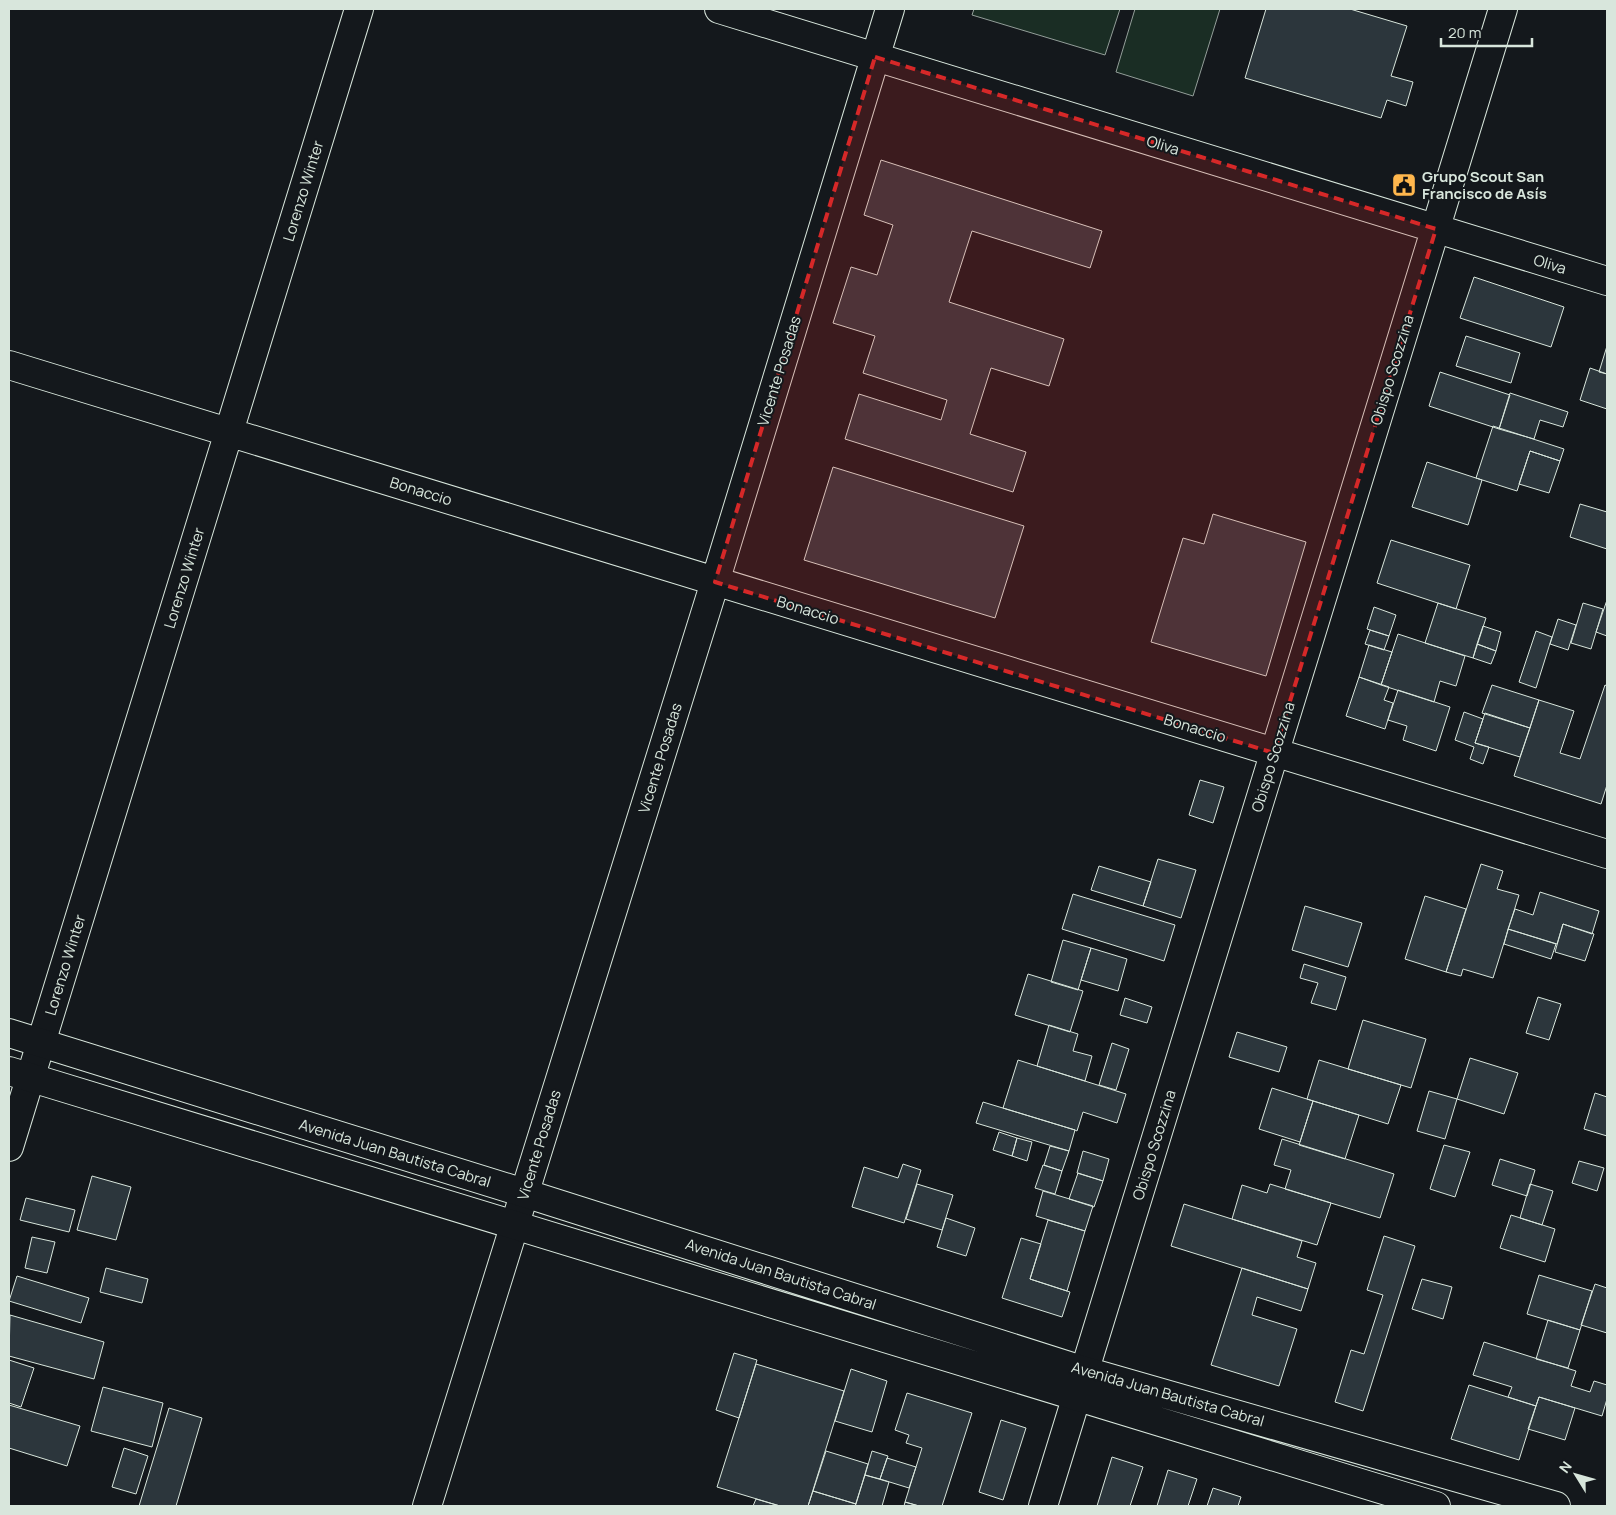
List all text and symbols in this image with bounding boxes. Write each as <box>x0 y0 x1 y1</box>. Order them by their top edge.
scale bar <box>1441 15 1532 47</box>
text: 20 m <box>1448 22 1481 43</box>
street label: Oliva <box>1144 130 1182 160</box>
street label: Lorenzo Winter <box>278 137 328 244</box>
place label: Grupo Scout San Francisco de Asís <box>1422 166 1547 204</box>
public building icon: Grupo Scout San Francisco de Asís <box>1391 172 1417 198</box>
street label: Oliva <box>1531 249 1569 279</box>
street label: Obispo Scozzina <box>1365 312 1419 428</box>
street label: Vicente Posadas <box>752 313 806 429</box>
street label: Bonaccio <box>387 472 455 510</box>
street label: Lorenzo Winter <box>159 524 209 631</box>
street label: Bonaccio <box>774 591 842 629</box>
street label: Obispo Scozzina <box>1246 699 1300 815</box>
street label: Vicente Posadas <box>633 700 687 816</box>
street label: Bonaccio <box>1161 709 1229 747</box>
street label: Lorenzo Winter <box>40 911 90 1018</box>
street label: Vicente Posadas <box>512 1087 566 1203</box>
street label: Obispo Scozzina <box>1127 1087 1181 1203</box>
street label: Avenida Juan Bautista Cabral <box>297 1114 493 1192</box>
street label: Avenida Juan Bautista Cabral <box>683 1233 879 1315</box>
street label: Avenida Juan Bautista Cabral <box>1069 1356 1267 1432</box>
north arrow <box>1551 1450 1601 1500</box>
text: N <box>1555 1457 1576 1477</box>

